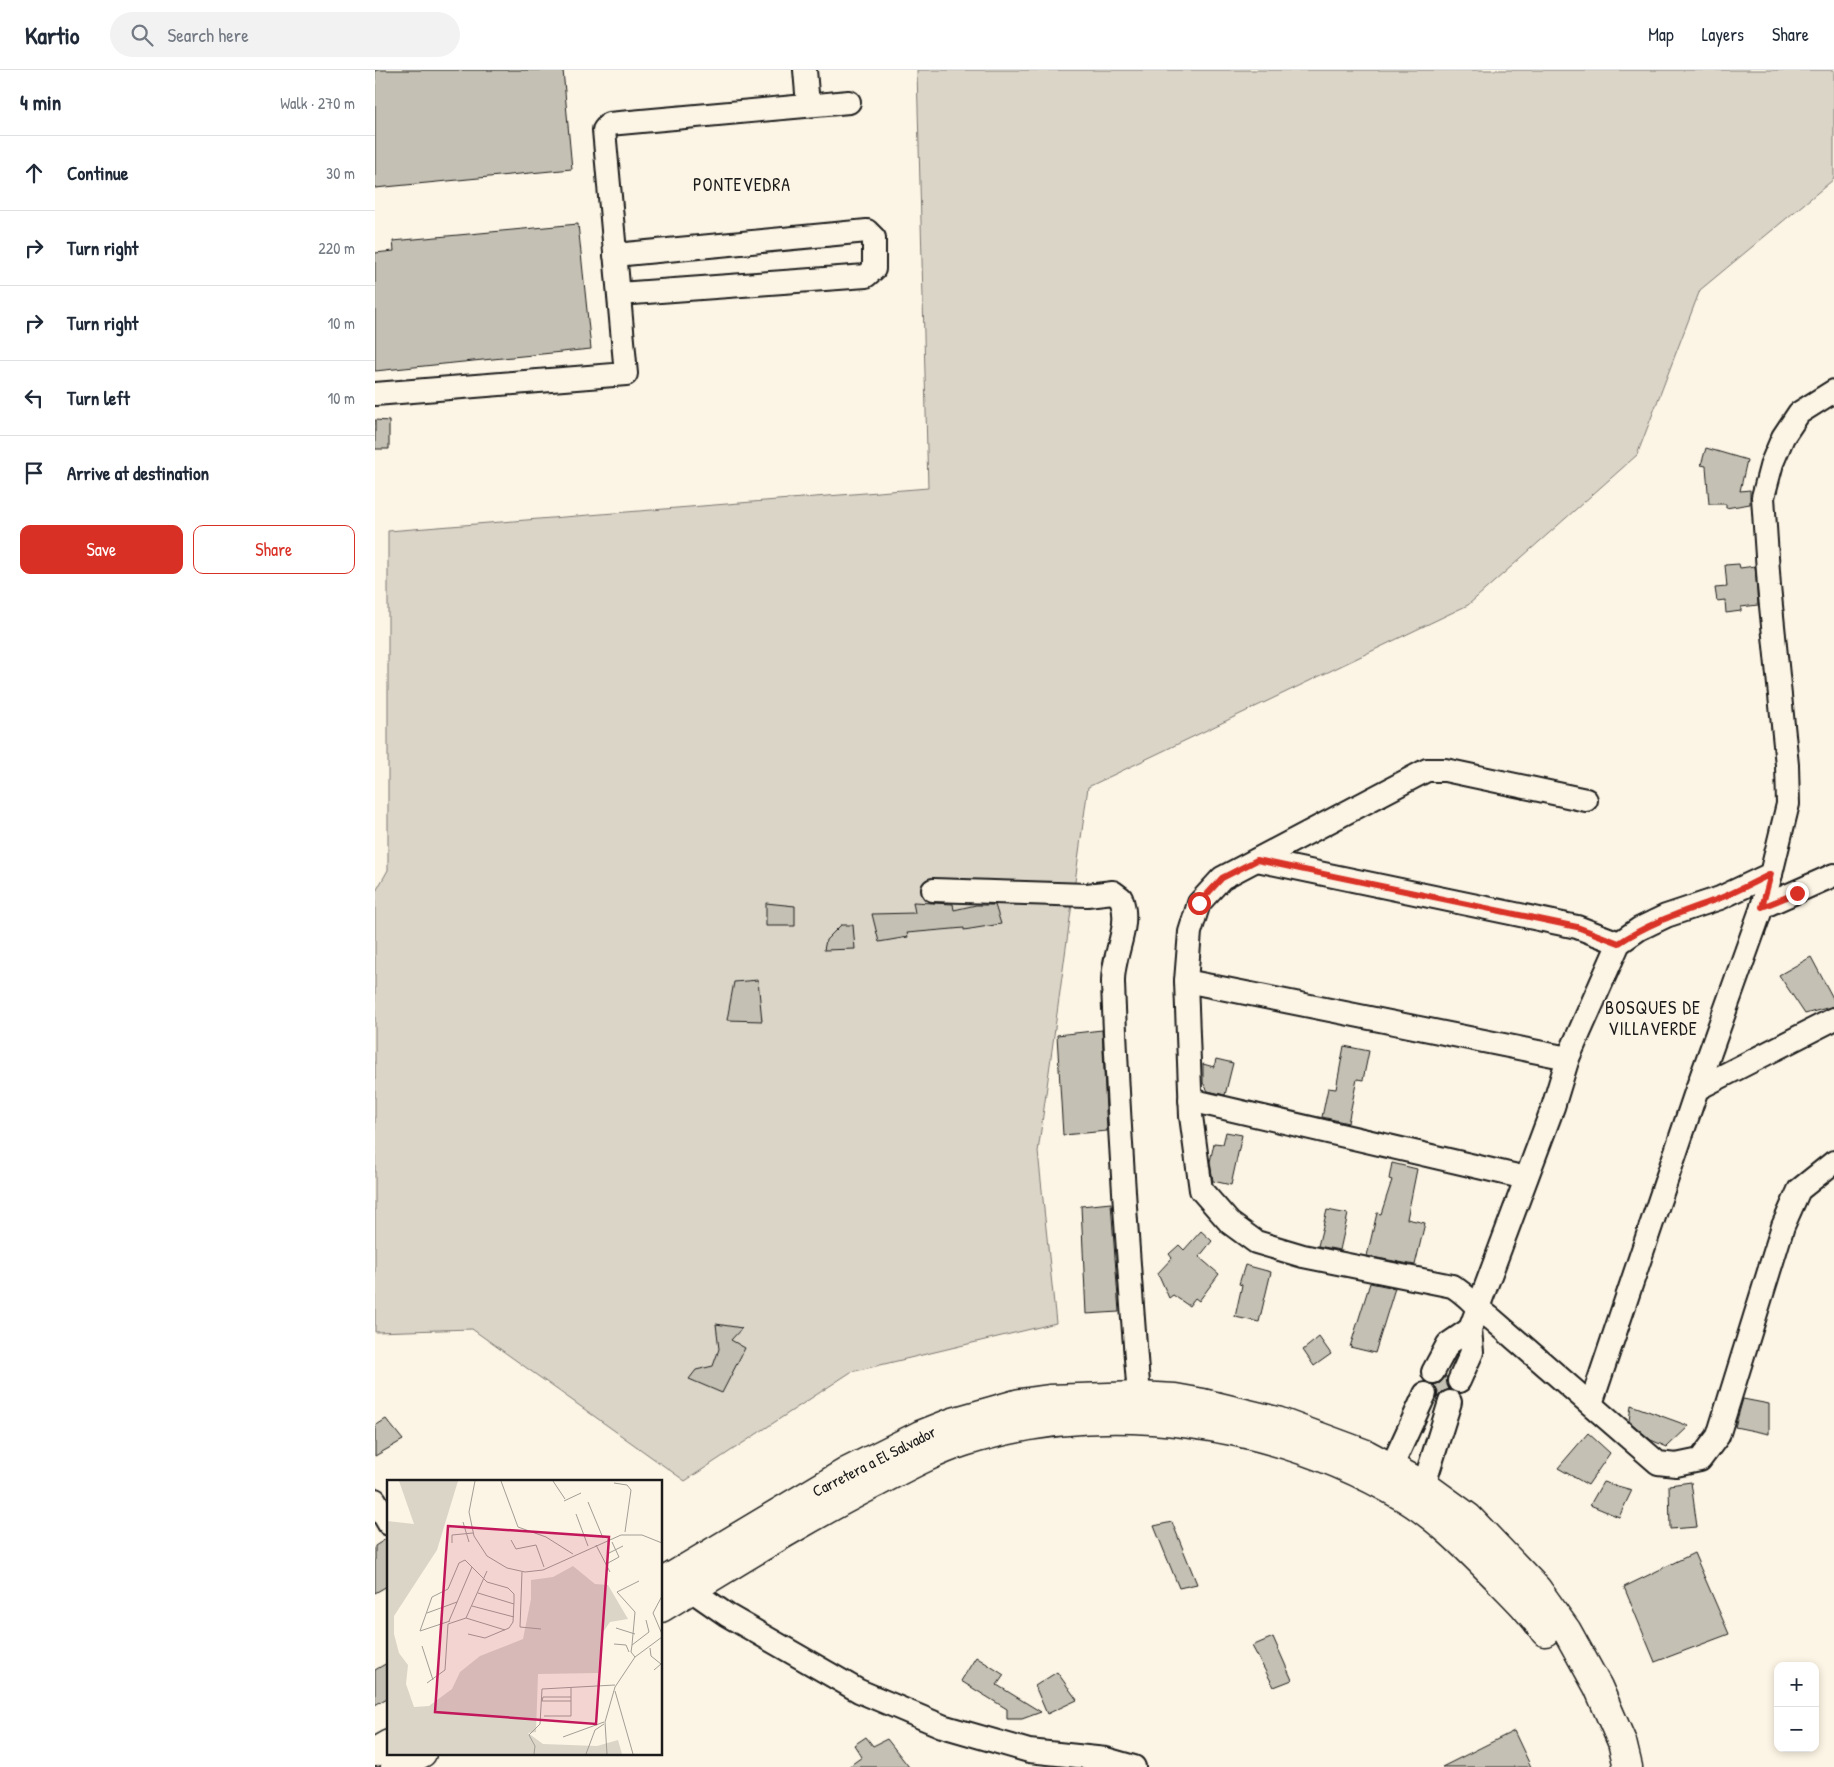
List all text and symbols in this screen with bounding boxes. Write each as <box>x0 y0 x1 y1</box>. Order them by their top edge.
search box <box>110 12 460 57</box>
text: Kartio <box>25 19 80 51</box>
icon: search <box>128 21 156 49</box>
text: Search here <box>168 22 249 48</box>
text: Map <box>1648 22 1674 47</box>
text: Layers <box>1702 22 1744 47</box>
text: Share <box>1772 22 1809 47</box>
text: 4 min <box>20 88 61 117</box>
text: Walk · 270 m <box>280 92 355 114</box>
icon: ahead <box>20 159 48 187</box>
text: Continue <box>67 160 128 186</box>
text: 30 m <box>326 162 355 184</box>
district label: PONTEVEDRA <box>693 172 791 197</box>
icon: right <box>20 234 48 262</box>
text: Turn right <box>67 235 138 261</box>
text: 220 m <box>318 237 355 259</box>
icon: right <box>20 309 48 337</box>
text: Turn right <box>67 310 138 336</box>
text: 10 m <box>327 312 355 334</box>
icon: left <box>20 384 48 412</box>
text: Turn left <box>67 385 130 411</box>
text: 10 m <box>327 387 355 409</box>
icon: arrive <box>20 459 48 487</box>
text: Arrive at destination <box>67 460 209 486</box>
button: Save <box>20 525 183 574</box>
button: Share <box>193 525 355 574</box>
route end <box>1786 882 1809 905</box>
route start <box>1188 892 1211 915</box>
district label: BOSQUES DE VILLAVERDE <box>1605 995 1701 1041</box>
street label: Carretera a El Salvador <box>808 1420 940 1502</box>
inset map <box>387 1480 663 1754</box>
map controls <box>1774 1662 1819 1752</box>
button: + <box>1774 1662 1819 1707</box>
button: − <box>1774 1707 1819 1752</box>

